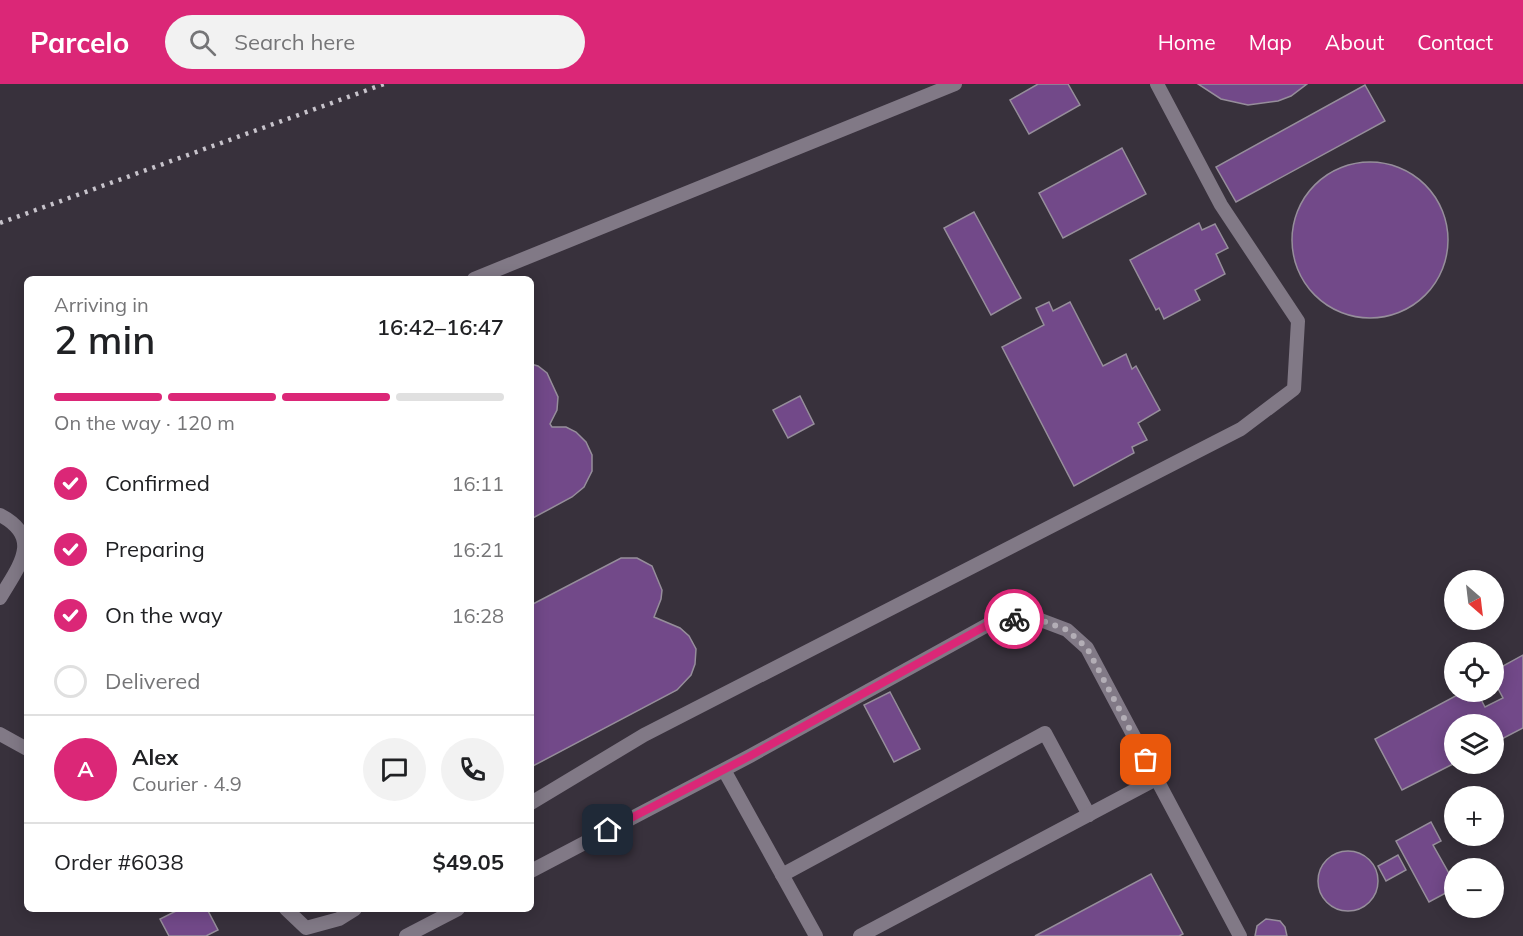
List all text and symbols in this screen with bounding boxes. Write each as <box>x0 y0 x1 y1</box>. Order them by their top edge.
search box <box>165 15 585 69</box>
text: Parcelo <box>30 25 129 60</box>
icon: search <box>186 26 219 59</box>
text: Search here <box>234 28 355 56</box>
text: Home <box>1158 29 1216 55</box>
text: Map <box>1249 29 1292 55</box>
text: About <box>1325 29 1384 55</box>
text: Contact <box>1417 29 1493 55</box>
text: Arriving in <box>54 292 149 317</box>
text: 16:42–16:47 <box>377 313 504 341</box>
text: 2 min <box>54 315 155 364</box>
text: On the way · 120 m <box>54 410 235 435</box>
icon: check <box>54 467 87 500</box>
text: Confirmed <box>105 469 210 497</box>
text: 16:11 <box>451 471 504 496</box>
icon: check <box>54 533 87 566</box>
text: Preparing <box>105 535 205 563</box>
text: 16:21 <box>451 537 504 562</box>
north arrow <box>1444 570 1504 630</box>
map controls <box>1444 570 1504 918</box>
courier <box>984 589 1044 649</box>
icon: check <box>54 599 87 632</box>
text: On the way <box>105 601 223 629</box>
text: 16:28 <box>451 603 504 628</box>
icon: bike <box>998 603 1031 636</box>
button: locate <box>1444 642 1504 702</box>
text: Delivered <box>105 667 200 695</box>
button: layers <box>1444 714 1504 774</box>
pin <box>1120 734 1171 785</box>
button: chat <box>363 738 426 801</box>
button: phone <box>441 738 504 801</box>
text: Alex <box>132 743 178 771</box>
icon: bag <box>1129 743 1162 776</box>
text: A <box>77 755 94 783</box>
text: Courier · 4.9 <box>132 771 242 796</box>
button: + <box>1444 786 1504 846</box>
pin <box>582 804 633 855</box>
icon: home <box>591 813 624 846</box>
text: Order #6038 <box>54 848 184 876</box>
text: $49.05 <box>433 848 504 876</box>
button: − <box>1444 858 1504 918</box>

